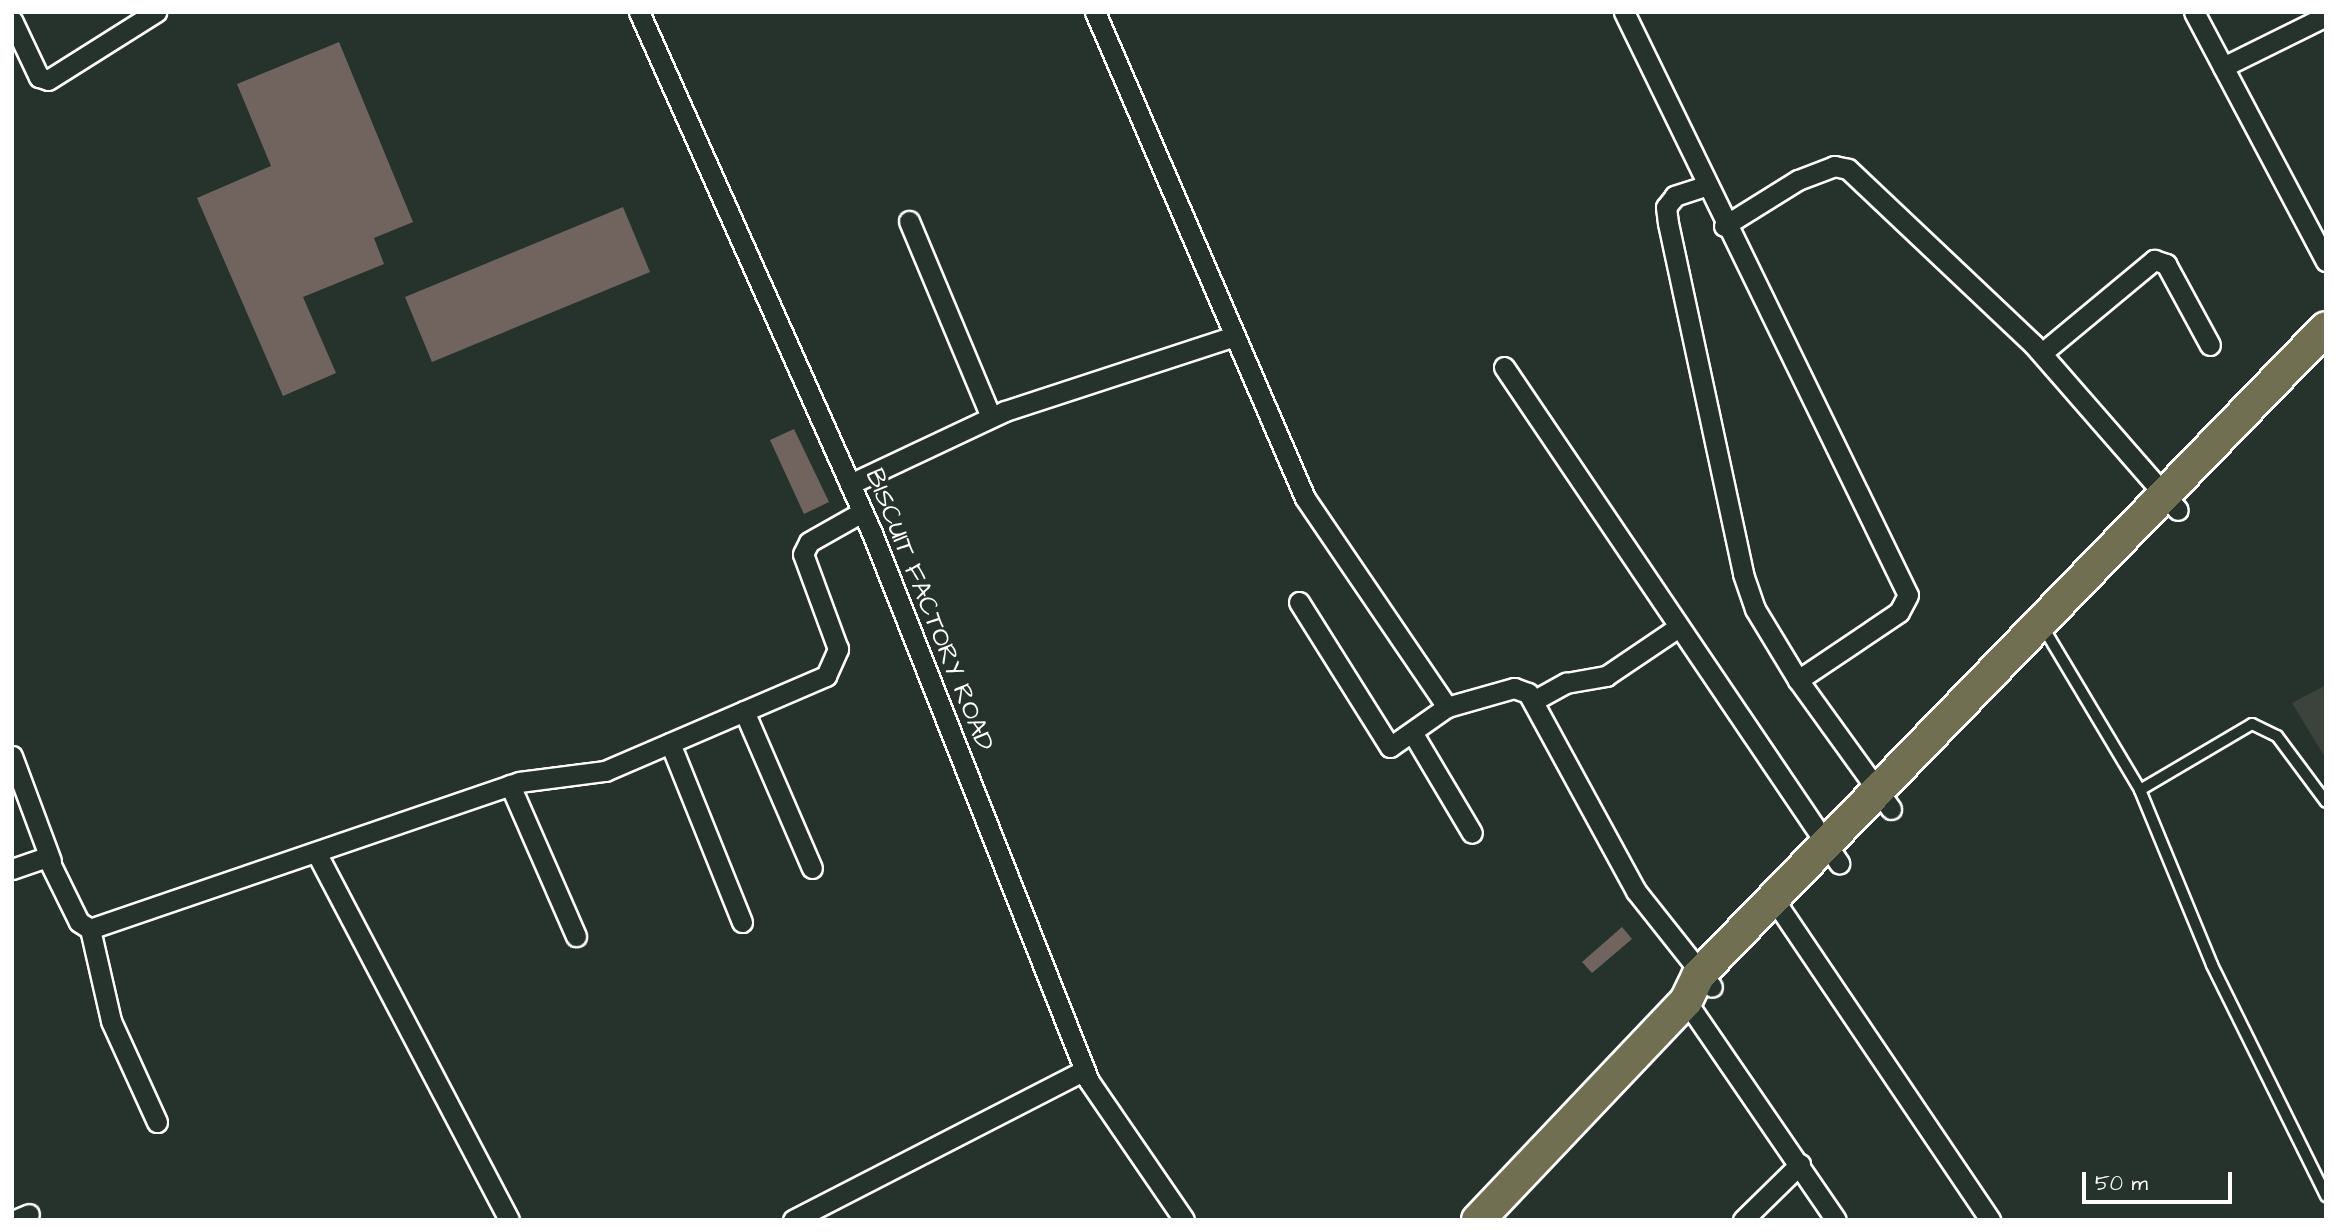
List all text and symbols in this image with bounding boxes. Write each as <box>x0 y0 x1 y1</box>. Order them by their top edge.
street label: BISCUIT FACTORY ROAD <box>858 464 1000 756</box>
scale bar <box>2086 1158 2236 1202</box>
text: 50 m <box>2095 1169 2148 1198</box>

